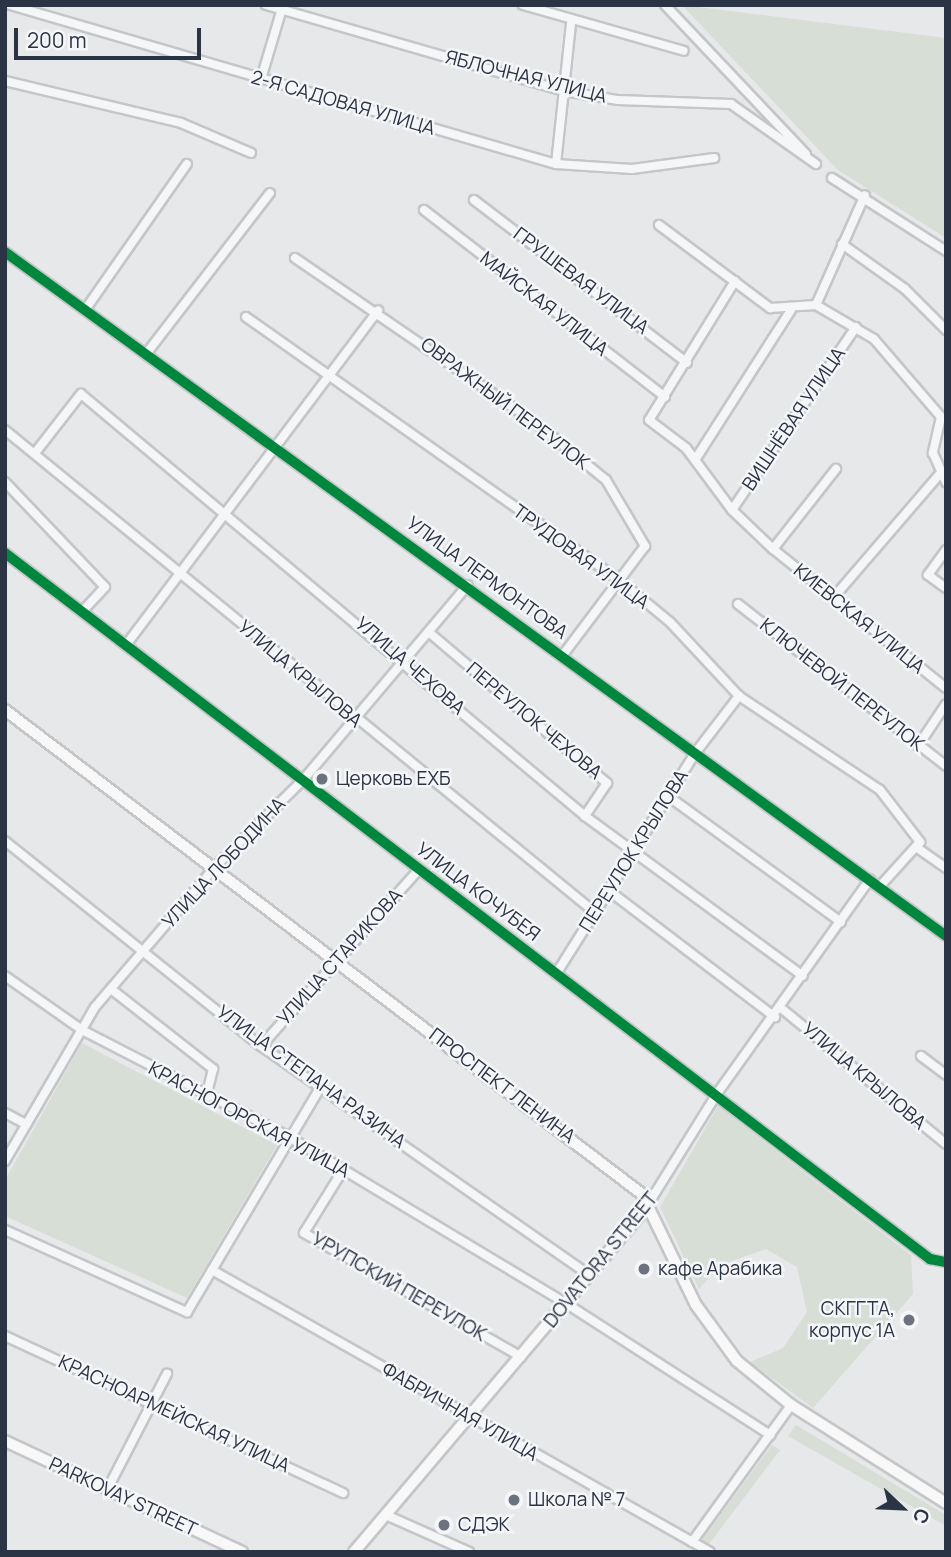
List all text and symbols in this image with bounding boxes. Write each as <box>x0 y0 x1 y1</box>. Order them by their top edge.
scale bar <box>18 14 205 58</box>
text: 200 m <box>27 26 87 54</box>
street label: ЯБЛОЧНАЯ УЛИЦА <box>443 46 609 108</box>
street label: 2-Я САДОВАЯ УЛИЦА <box>248 66 438 140</box>
street label: ГРУШЕВАЯ УЛИЦА <box>509 223 653 339</box>
street label: МАЙСКАЯ УЛИЦА <box>475 247 613 361</box>
street label: ОВРАЖНЫЙ ПЕРЕУЛОК <box>416 333 594 475</box>
street label: ВИШНЁВАЯ УЛИЦА <box>738 343 850 495</box>
street label: ТРУДОВАЯ УЛИЦА <box>508 500 654 614</box>
street label: УЛИЦА ЛЕРМОНТОВА <box>402 512 572 644</box>
street label: КИЕВСКАЯ УЛИЦА <box>789 559 929 679</box>
street label: УЛИЦА ЧЕХОВА <box>351 612 469 720</box>
street label: КЛЮЧЕВОЙ ПЕРЕУЛОК <box>755 614 929 756</box>
street label: УЛИЦА КРЫЛОВА <box>233 616 367 732</box>
street label: ПЕРЕУЛОК ЧЕХОВА <box>461 658 607 784</box>
street label: ПЕРЕУЛОК КРЫЛОВА <box>575 766 693 936</box>
place label: Церковь ЕХБ <box>336 768 450 790</box>
marker: Церковь ЕХБ <box>314 771 330 787</box>
street label: УЛИЦА ЛОБОДИНА <box>158 793 290 933</box>
street label: УЛИЦА КОЧУБЕЯ <box>412 838 544 946</box>
street label: УЛИЦА СТАРИКОВА <box>273 884 407 1030</box>
street label: УЛИЦА СТЕПАНА РАЗИНА <box>212 1001 410 1153</box>
street label: УЛИЦА КРЫЛОВА <box>797 1018 931 1134</box>
street label: ПРОСПЕКТ ЛЕНИНА <box>424 1023 580 1149</box>
street label: КРАСНОГОРСКАЯ УЛИЦА <box>144 1057 354 1183</box>
street label: DOVATORA STREET <box>539 1188 663 1332</box>
street label: УРУПСКИЙ ПЕРЕУЛОК <box>308 1228 490 1346</box>
place label: кафе Арабика <box>658 1258 782 1280</box>
marker: кафе Арабика <box>636 1261 652 1277</box>
place label: СКГГТА, корпус 1А <box>809 1298 895 1342</box>
marker: СКГГТА, корпус 1А <box>901 1312 917 1328</box>
street label: КРАСНОАРМЕЙСКАЯ УЛИЦА <box>55 1350 293 1478</box>
street label: ФАБРИЧНАЯ УЛИЦА <box>378 1358 542 1466</box>
street label: PARKOVAY STREET <box>45 1452 201 1542</box>
north arrow <box>867 1473 937 1543</box>
place label: Школа № 7 <box>528 1489 625 1511</box>
marker: Школа № 7 <box>506 1492 522 1508</box>
text: С <box>907 1505 936 1528</box>
place label: СДЭК <box>458 1514 510 1536</box>
marker: СДЭК <box>436 1517 452 1533</box>

